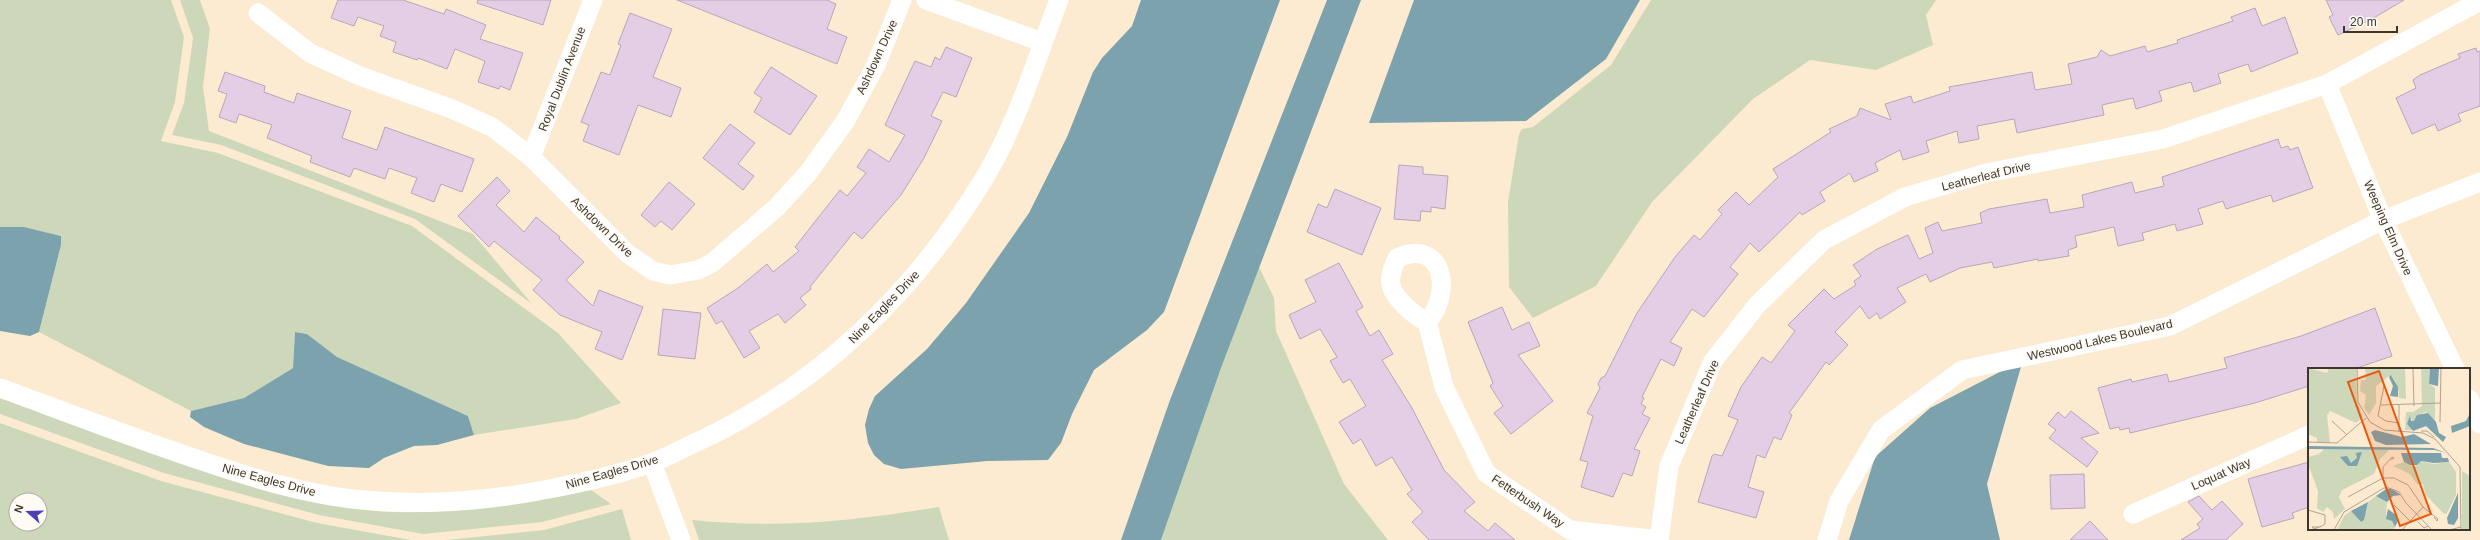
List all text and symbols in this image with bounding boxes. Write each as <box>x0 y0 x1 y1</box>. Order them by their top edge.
scale bar <box>2344 8 2397 34</box>
text: 20 m <box>2350 15 2377 29</box>
street label: Ashdown Drive <box>854 17 901 97</box>
street label: Royal Dublin Avenue <box>536 24 589 133</box>
street label: Leatherleaf Drive <box>1940 158 2032 194</box>
street label: Weeping Elm Drive <box>2361 178 2415 278</box>
street label: Ashdown Drive <box>568 194 636 260</box>
street label: Nine Eagles Drive <box>846 267 923 346</box>
street label: Westwood Lakes Boulevard <box>2026 316 2174 364</box>
street label: Leatherleaf Drive <box>1672 357 1722 447</box>
inset map <box>2308 368 2470 530</box>
street label: Nine Eagles Drive <box>564 452 660 492</box>
street label: Loquat Way <box>2189 455 2253 493</box>
street label: Nine Eagles Drive <box>221 461 318 499</box>
street label: Fetterbush Way <box>1489 472 1567 530</box>
north arrow <box>8 492 48 532</box>
text: N <box>12 503 26 514</box>

